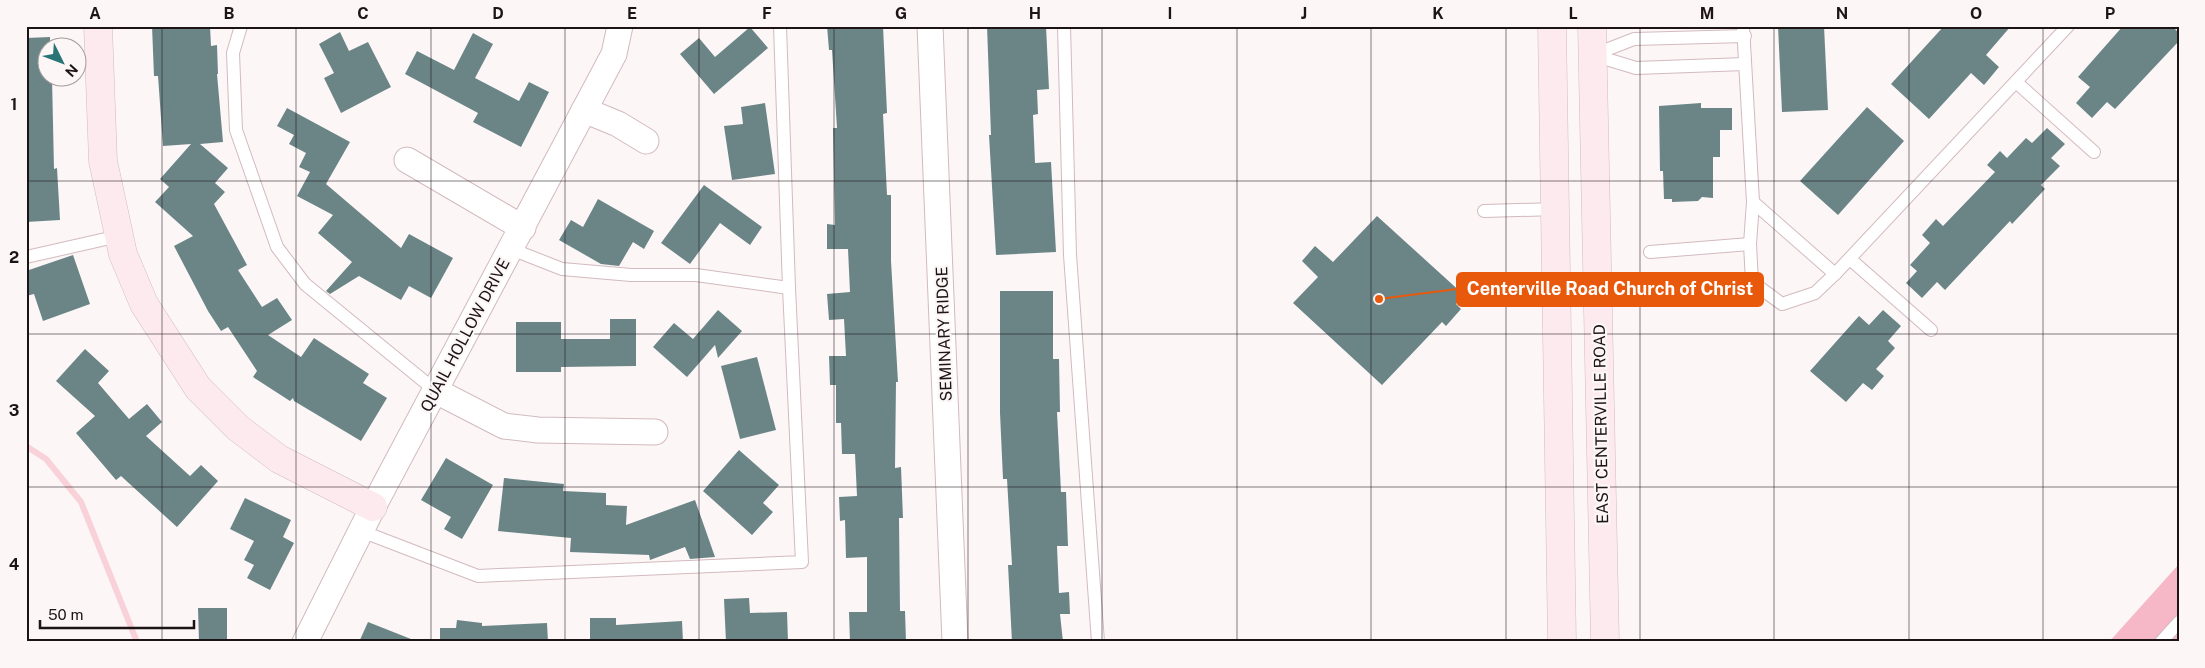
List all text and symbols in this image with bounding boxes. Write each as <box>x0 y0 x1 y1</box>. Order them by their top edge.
text: A <box>89 4 101 23</box>
text: B <box>224 4 235 23</box>
text: C <box>357 4 369 23</box>
text: D <box>492 4 504 23</box>
text: E <box>627 4 637 23</box>
text: F <box>762 4 772 23</box>
text: G <box>895 4 907 23</box>
text: H <box>1029 4 1041 23</box>
text: I <box>1168 4 1172 23</box>
text: J <box>1301 4 1307 23</box>
text: K <box>1432 4 1444 23</box>
text: L <box>1568 4 1578 23</box>
text: M <box>1700 4 1714 23</box>
text: N <box>1836 4 1848 23</box>
text: O <box>1970 4 1982 23</box>
text: P <box>2105 4 2115 23</box>
north arrow <box>38 38 88 88</box>
text: N <box>62 61 81 80</box>
text: 1 <box>11 95 17 114</box>
text: 2 <box>9 248 19 267</box>
street label: QUAIL HOLLOW DRIVE <box>416 255 514 415</box>
street label: SEMINARY RIDGE <box>932 266 956 402</box>
callout: Centerville Road Church of Christ <box>1457 273 1763 306</box>
text: Centerville Road Church of Christ <box>1467 278 1753 299</box>
street label: EAST CENTERVILLE ROAD <box>1590 324 1612 524</box>
text: 3 <box>9 401 19 420</box>
text: 4 <box>9 555 20 574</box>
scale bar <box>40 598 194 630</box>
text: 50 m <box>48 606 83 623</box>

